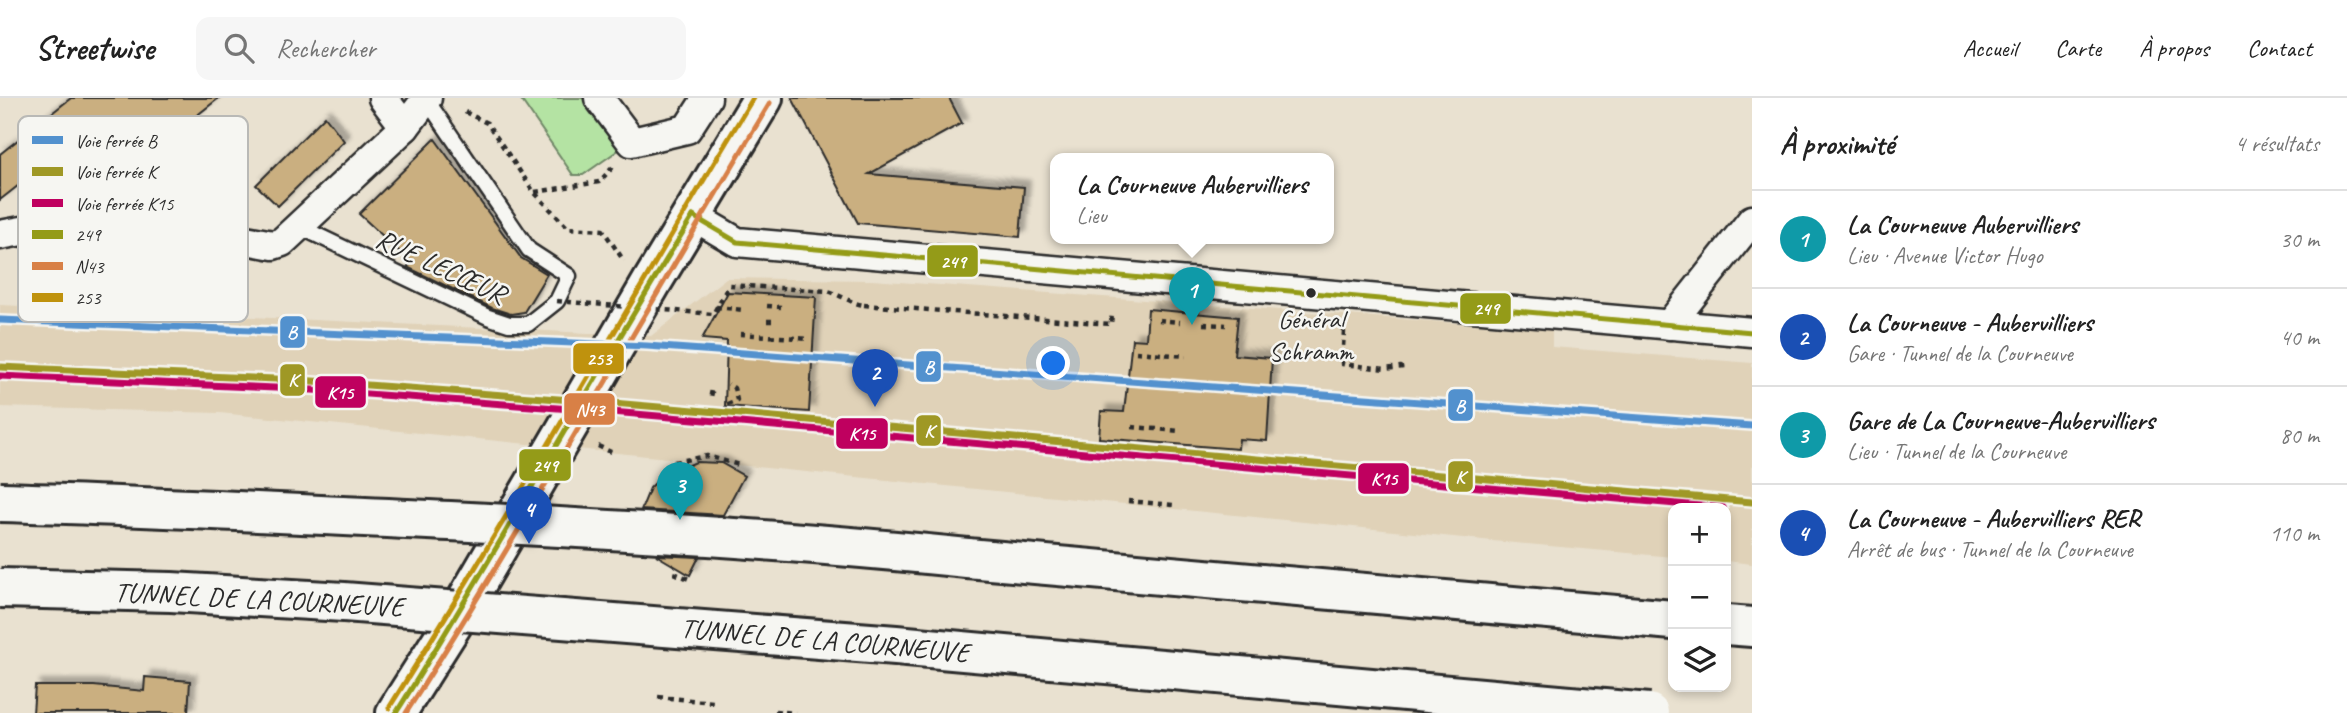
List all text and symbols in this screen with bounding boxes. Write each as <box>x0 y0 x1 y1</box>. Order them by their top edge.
search box <box>196 17 686 80</box>
text: Streetwise <box>35 27 154 69</box>
icon: search <box>220 29 258 67</box>
text: Rechercher <box>276 32 376 65</box>
text: Accueil <box>1963 33 2017 63</box>
text: Carte <box>2055 33 2101 63</box>
text: À propos <box>2139 33 2209 63</box>
text: Contact <box>2247 33 2312 63</box>
legend <box>18 116 248 322</box>
text: À proximité <box>1780 125 1894 163</box>
text: Voie ferrée B <box>75 129 158 153</box>
text: 4 résultats <box>2235 129 2319 158</box>
popup <box>1050 153 1334 244</box>
text: Voie ferrée K <box>75 160 160 184</box>
text: La Courneuve Aubervilliers <box>1076 168 1308 201</box>
text: Voie ferrée K15 <box>75 192 175 216</box>
text: Lieu <box>1076 201 1107 230</box>
text: La Courneuve Aubervilliers <box>1847 208 2078 241</box>
street label: RUE LECŒUR <box>371 221 514 313</box>
text: 249 <box>75 223 102 247</box>
text: 1 <box>1798 225 1808 254</box>
text: 30 m <box>2280 225 2319 254</box>
text: Lieu · Avenue Victor Hugo <box>1847 241 2043 270</box>
line badge: 249 <box>926 244 979 278</box>
text: 249 <box>940 250 968 274</box>
text: N43 <box>75 255 105 279</box>
pin: 1 <box>1169 267 1215 325</box>
text: 253 <box>75 286 102 310</box>
marker: Général Schramm <box>1304 286 1318 300</box>
line badge: 249 <box>1459 292 1512 325</box>
text: 249 <box>1473 297 1501 321</box>
place label: Général Schramm <box>1269 303 1355 368</box>
text: La Courneuve - Aubervilliers <box>1847 306 2093 339</box>
line badge: B <box>279 315 306 349</box>
text: B <box>287 320 299 344</box>
text: 2 <box>1798 323 1808 352</box>
text: 40 m <box>2280 323 2319 352</box>
text: Gare · Tunnel de la Courneuve <box>1847 339 2073 368</box>
line badge: 253 <box>572 342 625 375</box>
your location <box>1036 346 1070 380</box>
text: 253 <box>586 347 614 371</box>
pin: 2 <box>852 349 898 407</box>
line badge: B <box>915 350 942 383</box>
text: B <box>924 355 936 379</box>
line badge: K <box>279 363 306 397</box>
text: K <box>288 368 302 392</box>
line badge: K15 <box>314 375 367 409</box>
text: K15 <box>327 381 355 405</box>
line badge: B <box>1447 388 1474 422</box>
line badge: N43 <box>563 392 616 426</box>
text: B <box>1455 394 1467 418</box>
text: N43 <box>576 398 607 422</box>
text: Gare de La Courneuve-Aubervilliers <box>1847 404 2155 437</box>
line badge: K <box>915 414 942 447</box>
line badge: K15 <box>835 417 889 450</box>
text: K <box>924 419 938 443</box>
text: 3 <box>1798 421 1808 450</box>
text: 80 m <box>2280 421 2319 450</box>
text: K15 <box>849 422 877 446</box>
text: Lieu · Tunnel de la Courneuve <box>1847 437 2066 466</box>
line badge: 249 <box>518 448 572 482</box>
text: 249 <box>532 454 560 478</box>
line badge: K <box>1447 460 1474 493</box>
pin: 3 <box>657 462 703 520</box>
line badge: K15 <box>1357 462 1410 495</box>
text: K <box>1455 465 1469 489</box>
text: K15 <box>1371 467 1399 491</box>
pin: 4 <box>506 486 552 544</box>
text: La Courneuve - Aubervilliers RER <box>1847 502 2140 535</box>
map controls <box>1668 503 1731 692</box>
button: + <box>1668 503 1731 566</box>
text: 4 <box>1798 519 1808 548</box>
text: 110 m <box>2270 519 2319 548</box>
text: Arrêt de bus · Tunnel de la Courneuve <box>1847 535 2133 564</box>
button: − <box>1668 566 1731 629</box>
street label: TUNNEL DE LA COURNEUVE <box>114 574 408 624</box>
street label: TUNNEL DE LA COURNEUVE <box>679 610 974 670</box>
button: layers <box>1668 629 1731 692</box>

